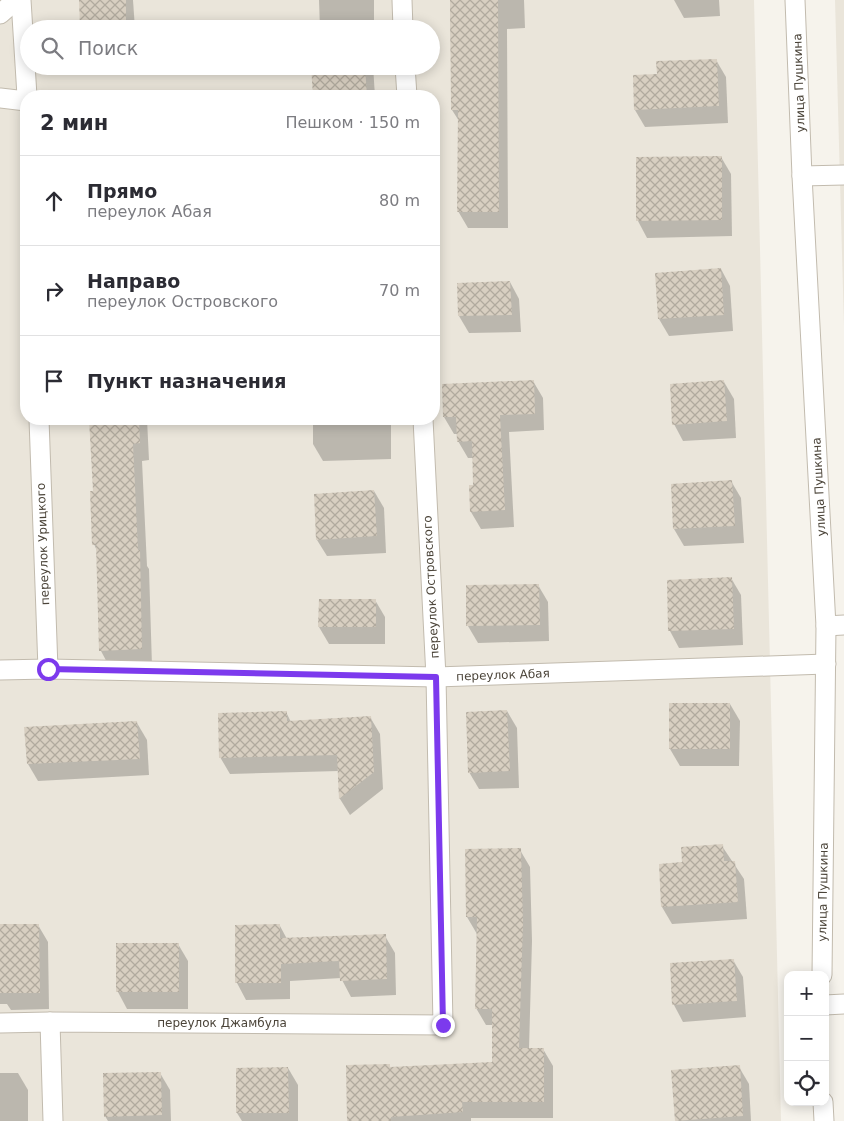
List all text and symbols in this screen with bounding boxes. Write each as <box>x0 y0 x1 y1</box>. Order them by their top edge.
search box <box>20 20 440 75</box>
street label: улица Пушкина <box>790 33 808 133</box>
icon: search <box>38 34 66 62</box>
text: Поиск <box>78 37 138 59</box>
text: 2 мин <box>40 111 108 135</box>
text: Пешком · 150 m <box>285 113 420 132</box>
text: Прямо <box>87 180 157 202</box>
icon: ahead <box>40 187 68 215</box>
text: 80 m <box>379 191 420 210</box>
text: переулок Абая <box>87 202 212 221</box>
text: Направо <box>87 270 180 292</box>
icon: right <box>40 277 68 305</box>
text: 70 m <box>379 281 420 300</box>
text: переулок Островского <box>87 292 278 311</box>
icon: arrive <box>40 367 68 395</box>
text: Пункт назначения <box>87 370 286 392</box>
street label: улица Пушкина <box>809 437 829 537</box>
street label: переулок Урицкого <box>34 483 52 605</box>
street label: переулок Островского <box>420 515 442 659</box>
route start <box>37 658 60 681</box>
street label: переулок Абая <box>456 666 550 684</box>
street label: улица Пушкина <box>815 842 831 942</box>
map controls <box>784 971 829 1106</box>
button: + <box>784 971 829 1016</box>
route end <box>432 1014 455 1037</box>
street label: переулок Джамбула <box>157 1016 287 1030</box>
button: − <box>784 1016 829 1061</box>
button: locate <box>784 1061 829 1106</box>

